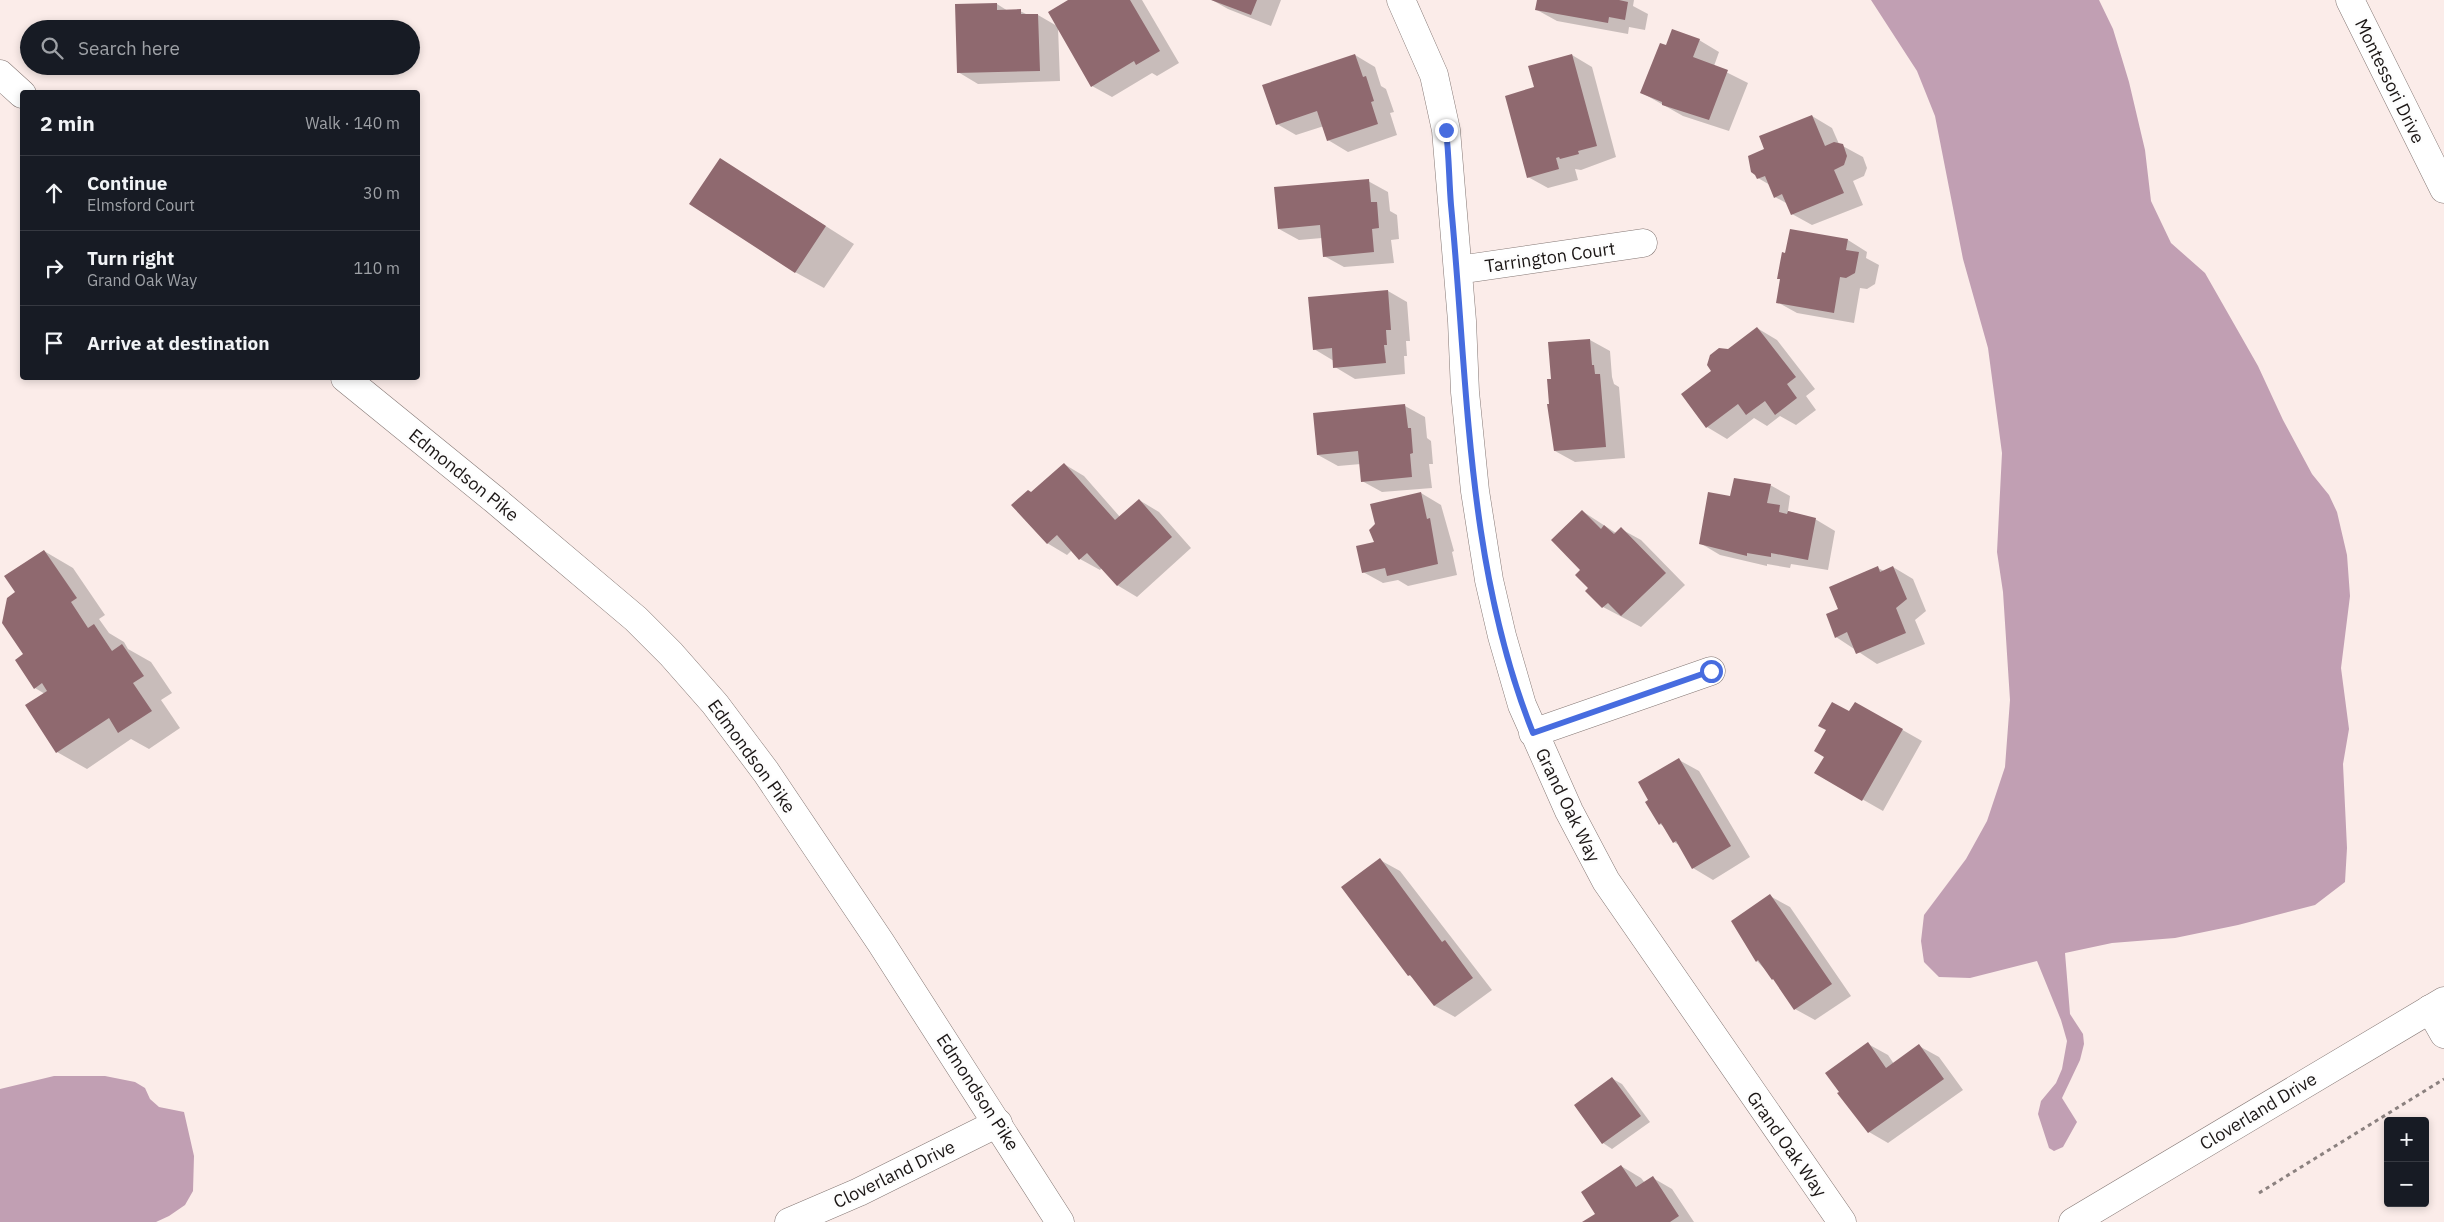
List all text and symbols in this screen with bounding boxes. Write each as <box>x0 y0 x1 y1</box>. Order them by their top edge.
street label: Montessori Drive <box>2350 15 2430 147</box>
search box <box>20 20 420 75</box>
icon: search <box>38 34 66 62</box>
text: Search here <box>78 36 180 60</box>
text: 2 min <box>40 109 95 137</box>
text: Walk · 140 m <box>305 113 400 133</box>
route end <box>1435 119 1458 142</box>
text: Continue <box>87 171 167 195</box>
icon: ahead <box>40 179 68 207</box>
text: 30 m <box>363 183 400 203</box>
text: Elmsford Court <box>87 195 195 215</box>
street label: Tarrington Court <box>1483 236 1617 278</box>
text: Turn right <box>87 246 174 270</box>
icon: right <box>40 254 68 282</box>
text: 110 m <box>353 258 400 278</box>
text: Grand Oak Way <box>87 270 197 290</box>
icon: arrive <box>40 329 68 357</box>
text: Arrive at destination <box>87 331 270 355</box>
street label: Edmondson Pike <box>404 424 524 526</box>
route start <box>1700 660 1723 683</box>
street label: Edmondson Pike <box>703 695 801 817</box>
street label: Grand Oak Way <box>1530 744 1606 866</box>
street label: Edmondson Pike <box>932 1029 1024 1155</box>
street label: Cloverland Drive <box>2195 1067 2321 1155</box>
street label: Grand Oak Way <box>1742 1087 1832 1201</box>
map controls <box>2384 1117 2429 1207</box>
button: + <box>2384 1117 2429 1162</box>
street label: Cloverland Drive <box>829 1135 959 1213</box>
button: − <box>2384 1162 2429 1207</box>

